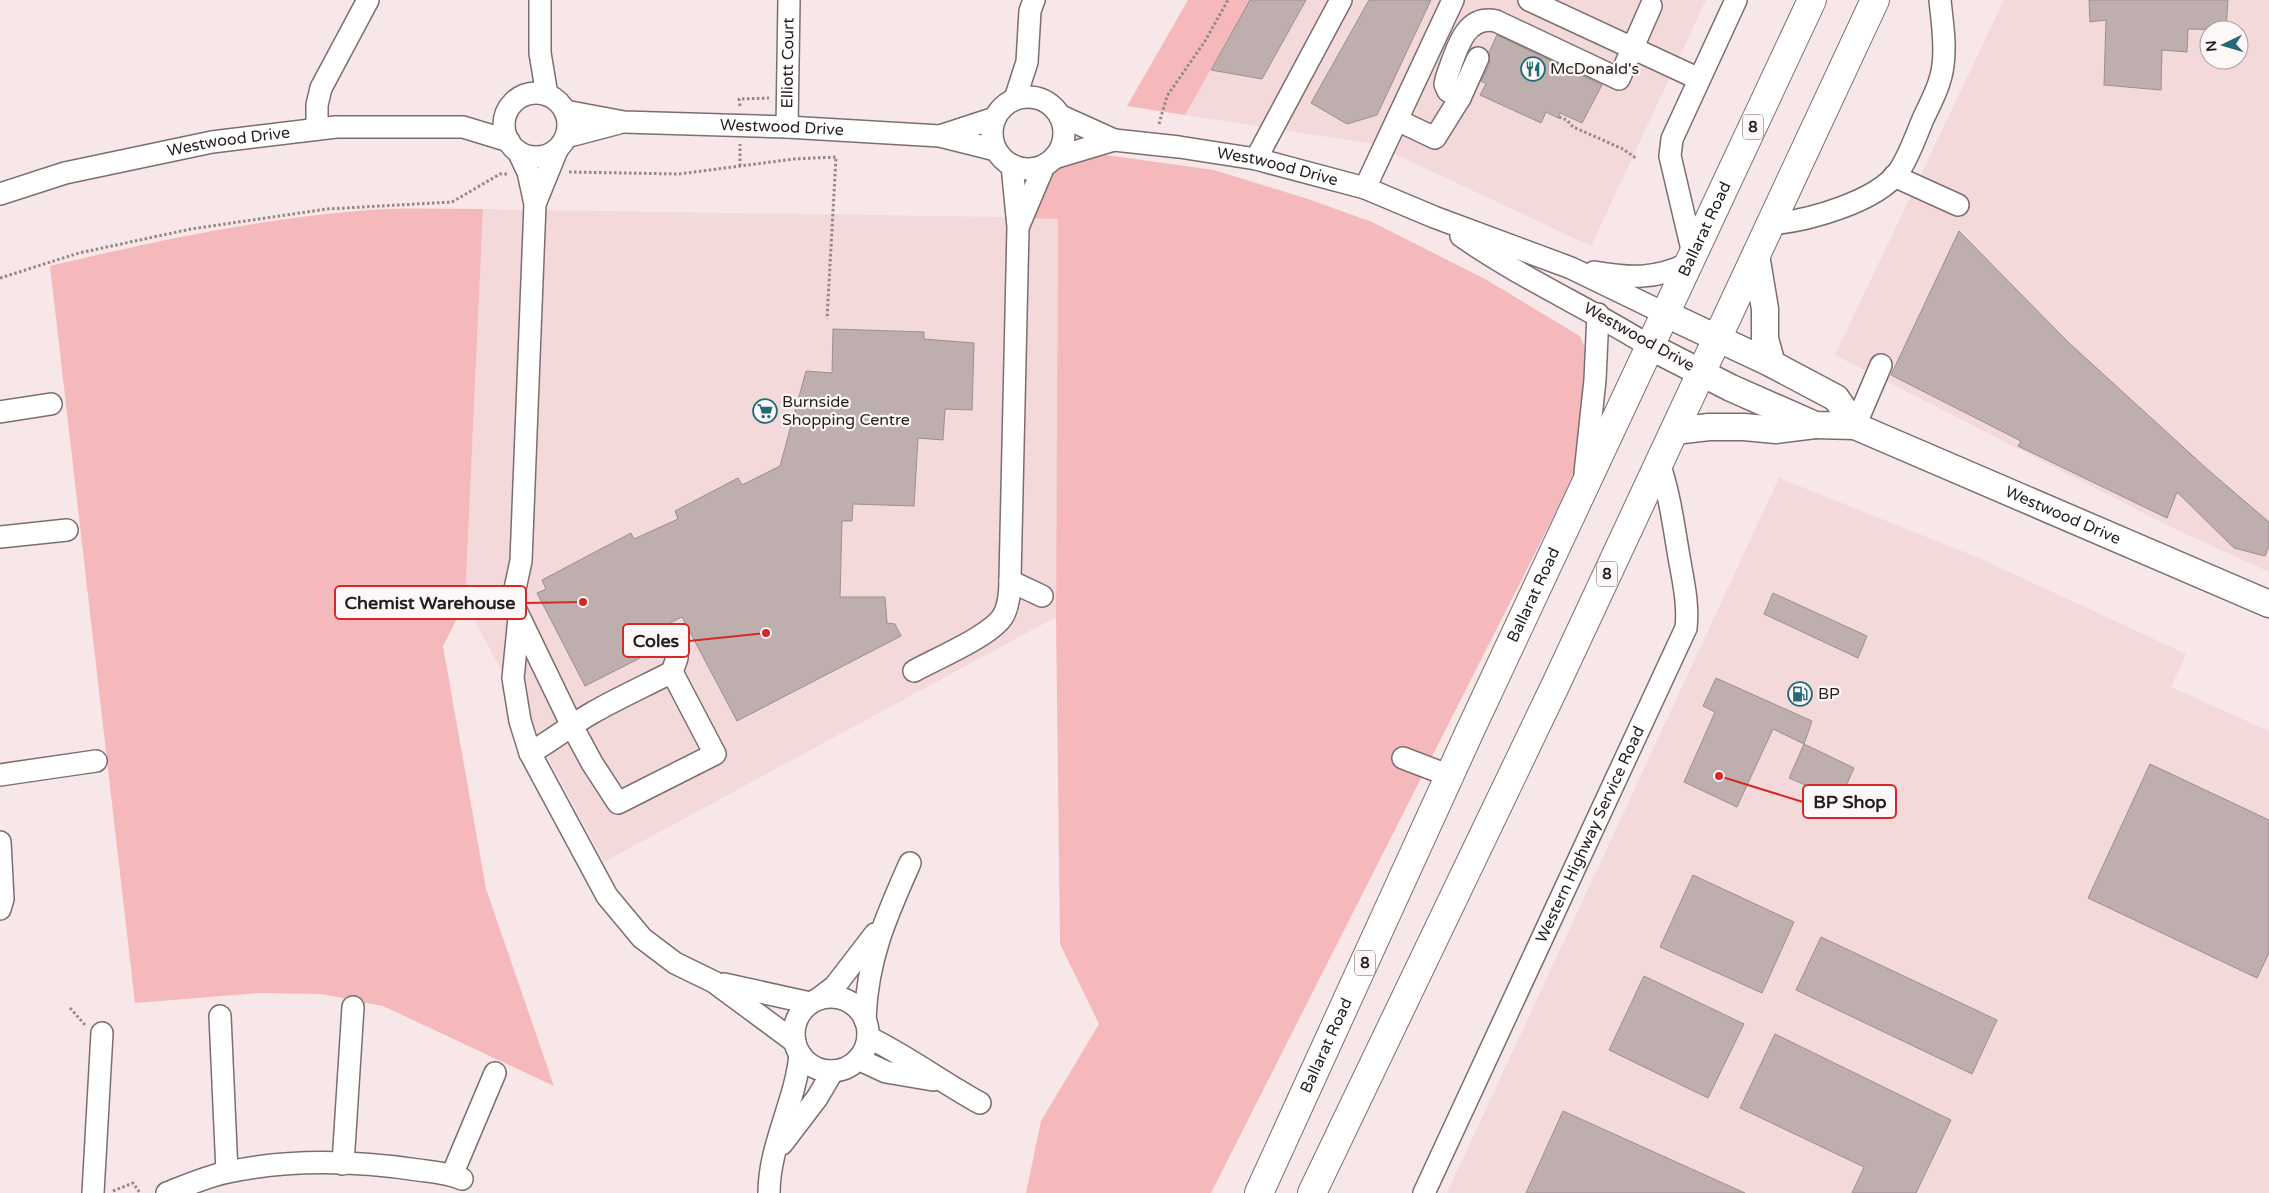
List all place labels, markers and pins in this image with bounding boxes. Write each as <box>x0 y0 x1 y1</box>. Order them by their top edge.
restaurant icon: McDonald's <box>1520 56 1546 82</box>
place label: McDonald's <box>1550 59 1639 79</box>
place label: Burnside Shopping Centre <box>782 392 910 430</box>
supermarket icon: Burnside Shopping Centre <box>752 398 778 424</box>
callout: Chemist Warehouse <box>335 586 526 619</box>
callout: Coles <box>623 624 689 657</box>
fuel station icon: BP <box>1787 681 1813 707</box>
place label: BP <box>1818 684 1840 704</box>
callout: BP Shop <box>1803 785 1896 818</box>

